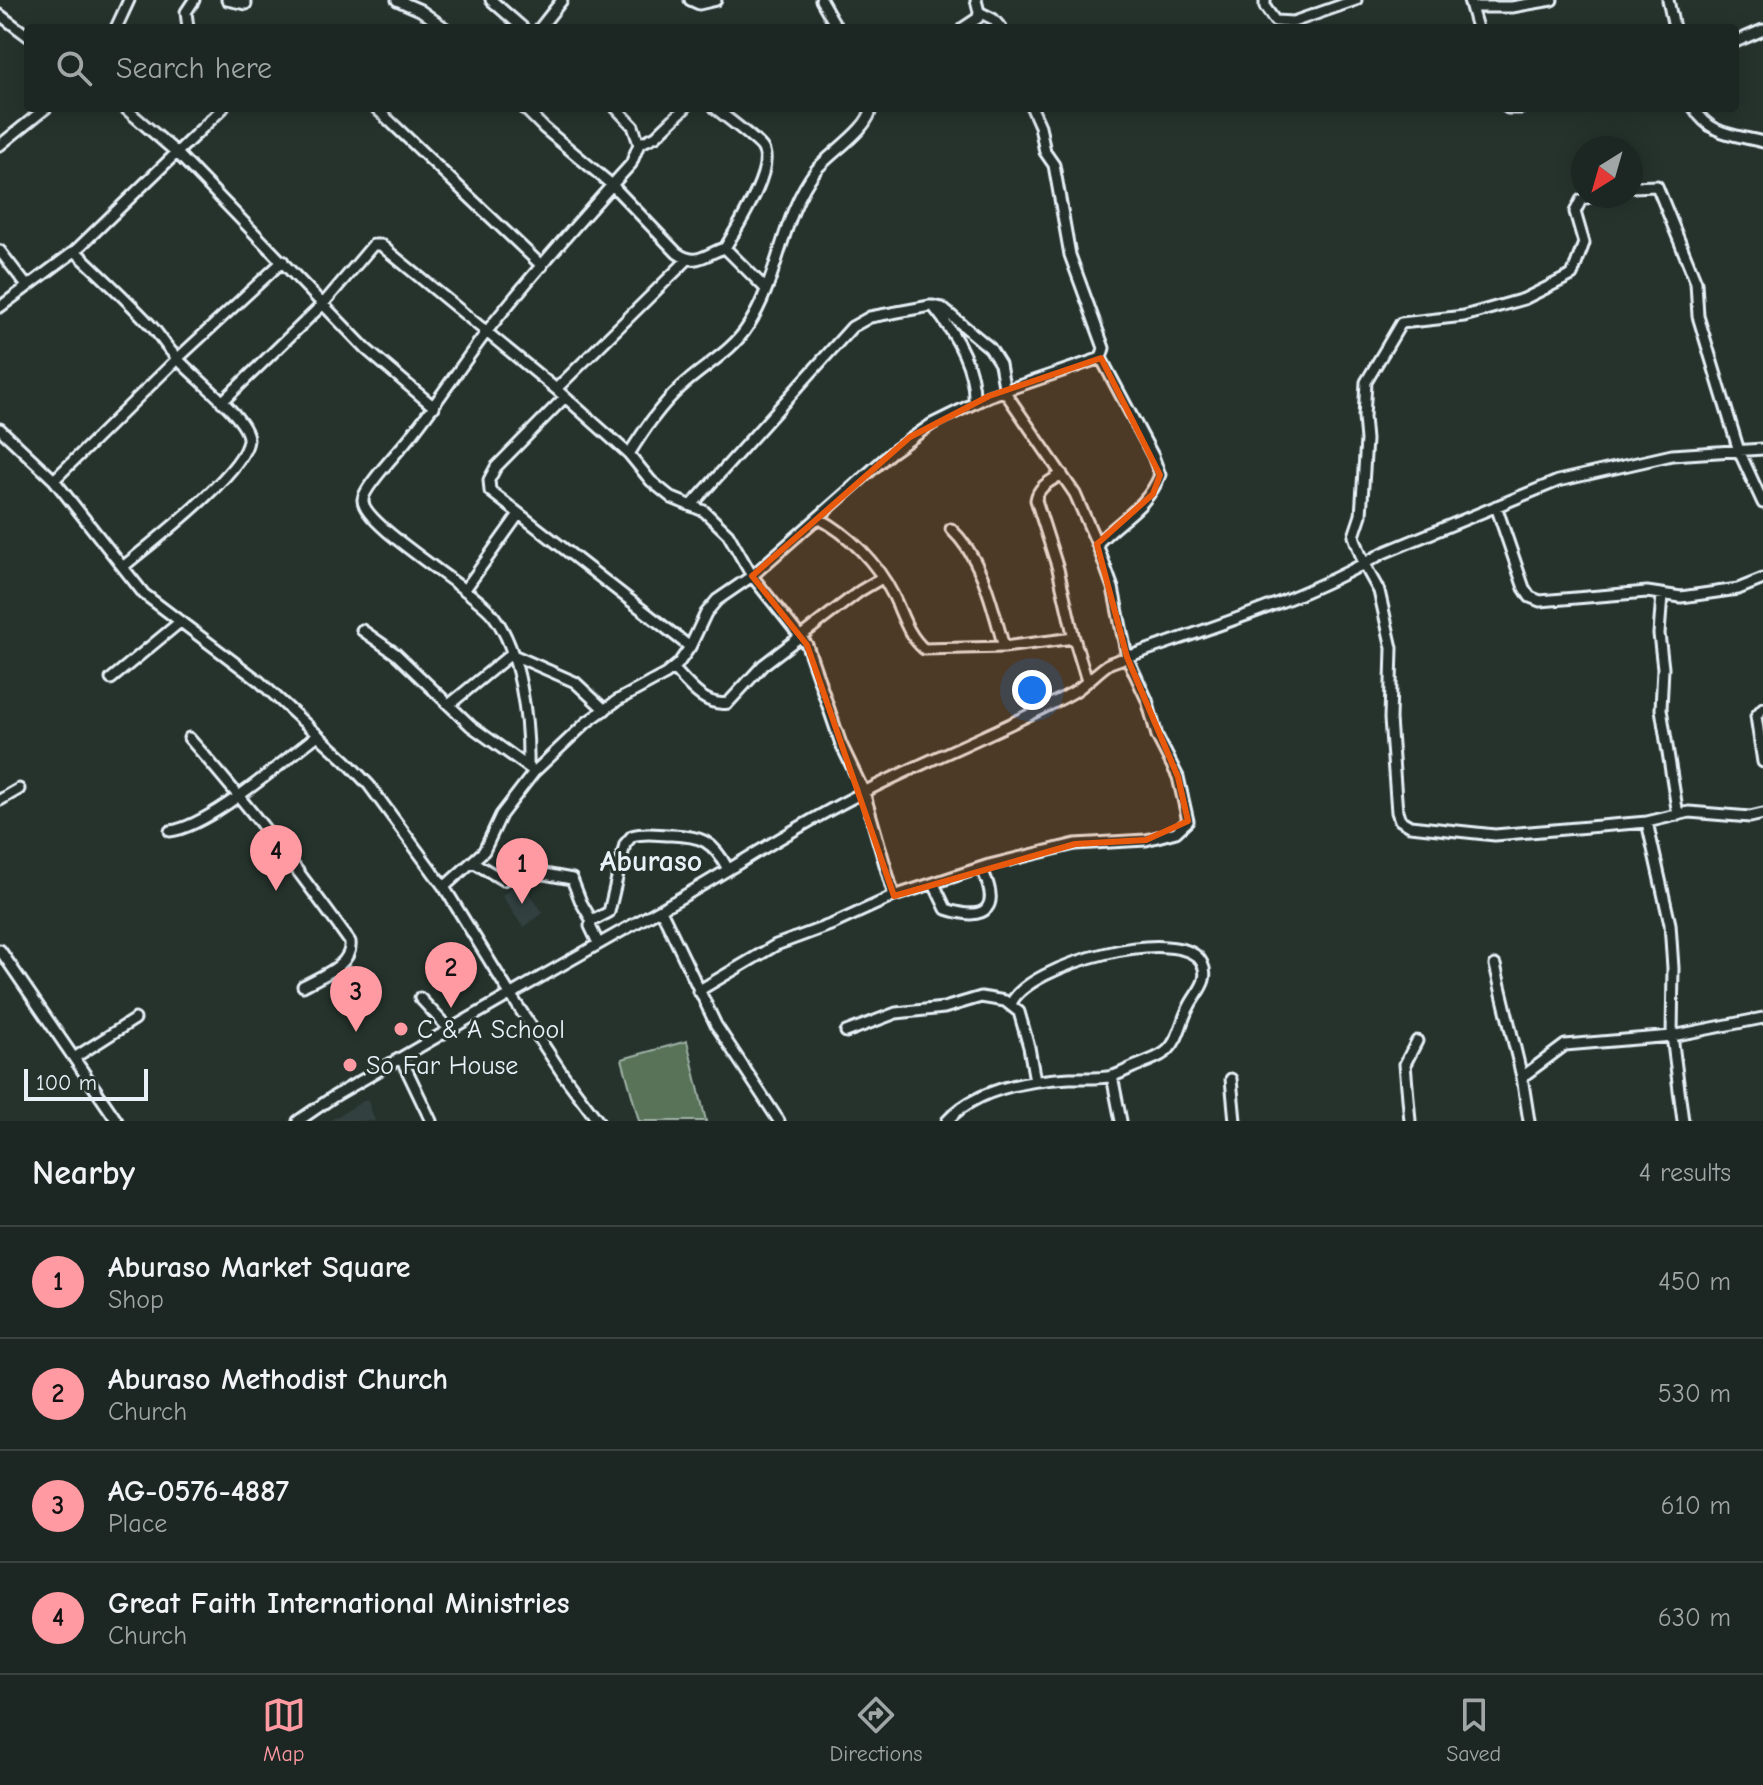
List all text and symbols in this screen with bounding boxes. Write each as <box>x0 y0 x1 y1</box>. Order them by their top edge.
search box <box>24 24 1739 112</box>
icon: search <box>52 46 96 90</box>
text: Search here <box>116 51 272 86</box>
north arrow <box>1571 136 1643 208</box>
your location <box>1012 670 1052 710</box>
pin: 4 <box>250 825 302 891</box>
pin: 1 <box>496 838 548 904</box>
district label: Aburaso <box>600 844 702 879</box>
pin: 2 <box>425 942 477 1008</box>
pin: 3 <box>330 966 382 1032</box>
place label: C & A School <box>417 1015 565 1045</box>
marker: C & A School <box>392 1020 410 1038</box>
place label: So Far House <box>366 1051 518 1081</box>
marker: So Far House <box>341 1056 359 1074</box>
scale bar <box>24 1065 148 1101</box>
text: 100 m <box>36 1070 97 1096</box>
text: Nearby <box>32 1153 135 1193</box>
text: 4 results <box>1639 1158 1731 1188</box>
text: Aburaso Market Square <box>108 1250 411 1285</box>
text: 1 <box>53 1267 63 1297</box>
text: 450 m <box>1658 1267 1731 1297</box>
text: Shop <box>108 1285 164 1315</box>
text: Aburaso Methodist Church <box>108 1362 448 1397</box>
text: 2 <box>52 1379 64 1409</box>
text: 530 m <box>1658 1379 1731 1409</box>
text: Church <box>108 1397 187 1427</box>
text: AG-0576-4887 <box>108 1474 289 1509</box>
text: 3 <box>52 1491 64 1521</box>
text: 610 m <box>1661 1491 1731 1521</box>
text: Place <box>108 1509 167 1539</box>
text: Great Faith International Ministries <box>108 1586 570 1621</box>
text: 4 <box>52 1603 64 1633</box>
text: 630 m <box>1658 1603 1731 1633</box>
text: Church <box>108 1621 187 1651</box>
tab: Map <box>262 1693 306 1767</box>
tab: Directions <box>830 1693 923 1767</box>
tab: Saved <box>1446 1693 1501 1767</box>

